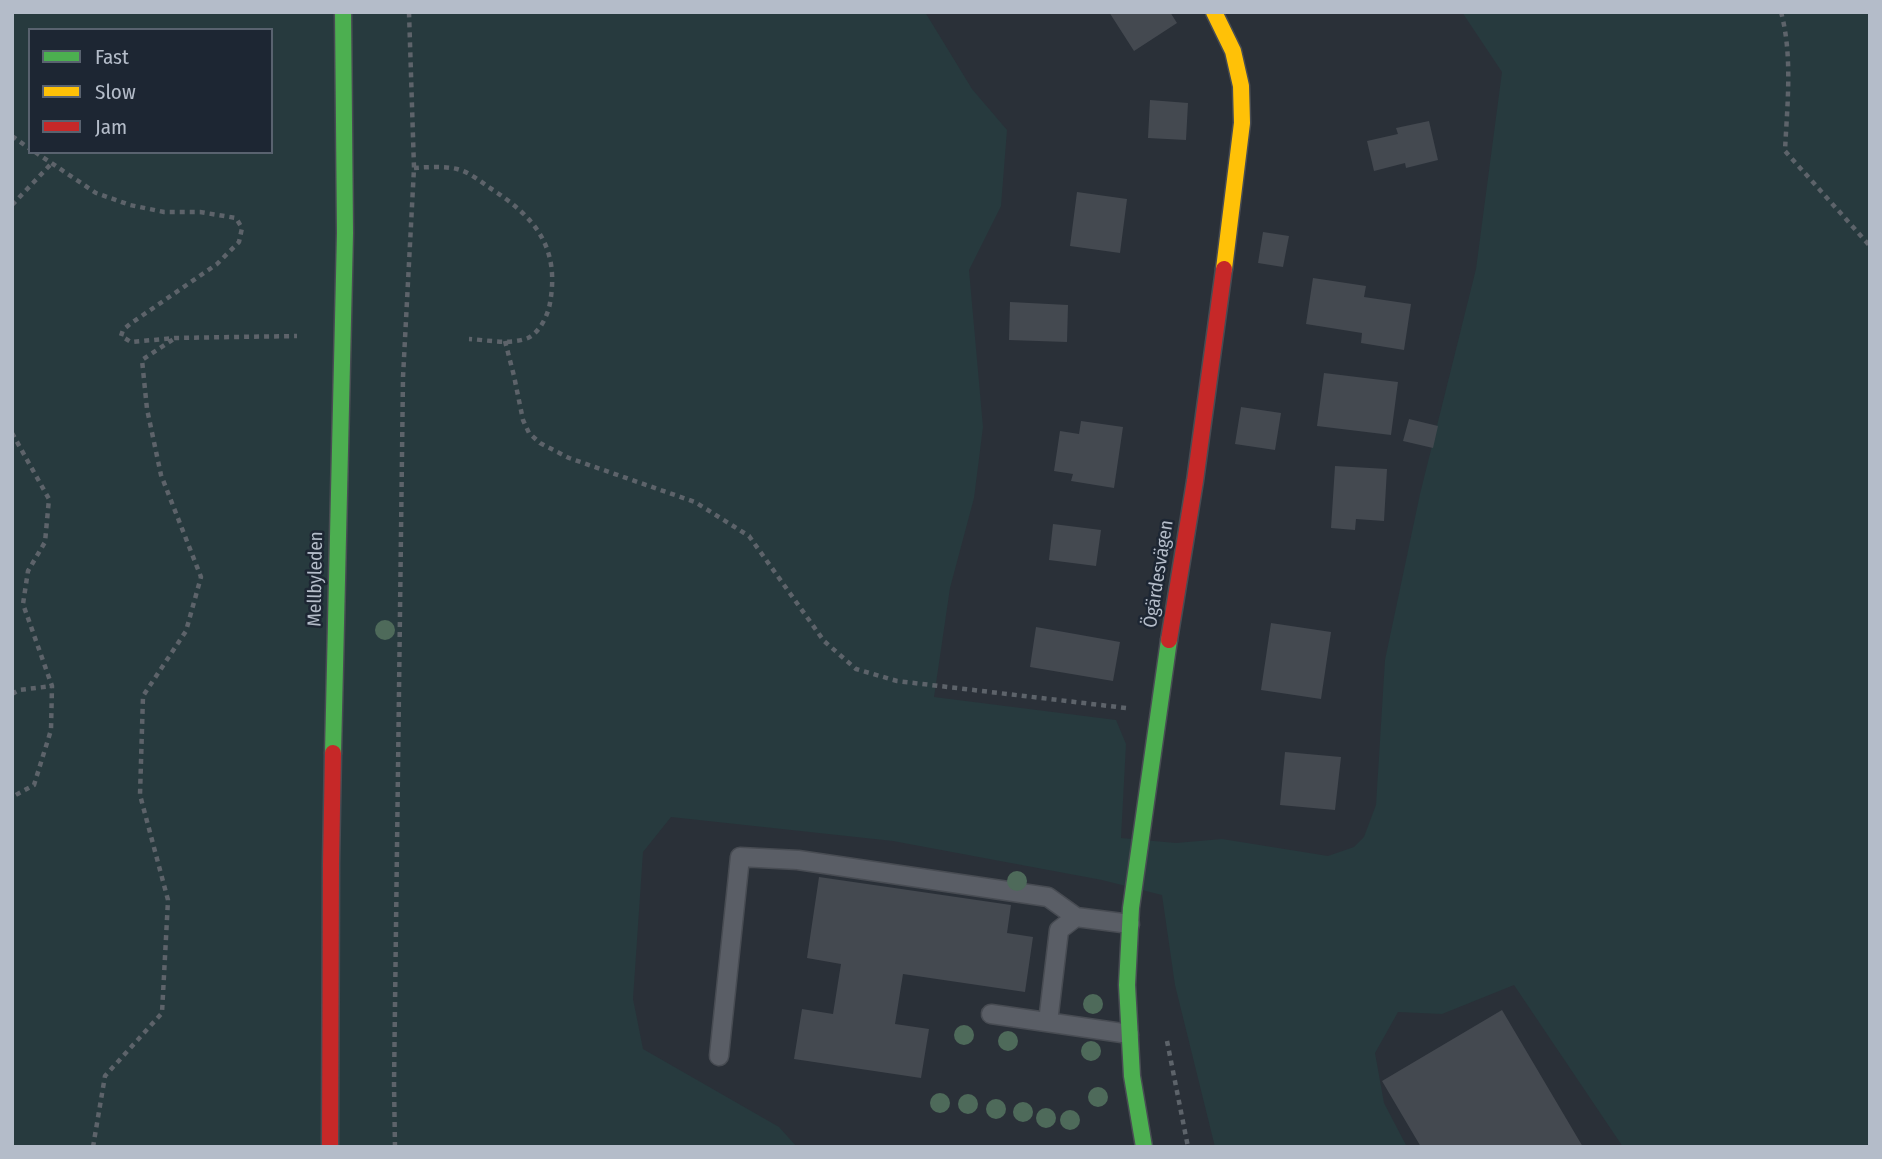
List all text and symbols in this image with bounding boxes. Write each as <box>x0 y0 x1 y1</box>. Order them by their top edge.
legend <box>28 28 273 154</box>
text: Fast <box>95 44 129 70</box>
text: Slow <box>95 79 136 105</box>
text: Jam <box>95 114 127 140</box>
street label: Ögärdesvägen <box>1139 519 1179 629</box>
street label: Mellbyleden <box>304 531 328 627</box>

